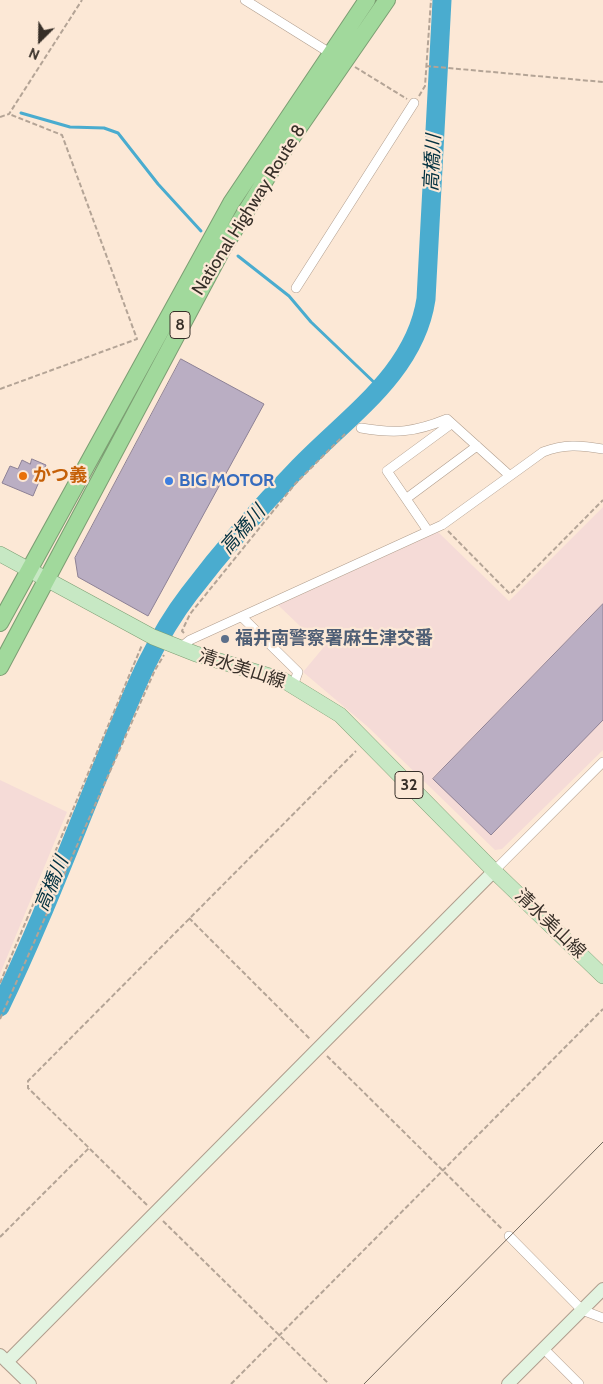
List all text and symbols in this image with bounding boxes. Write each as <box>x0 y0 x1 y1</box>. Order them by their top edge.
north arrow <box>15 15 65 65</box>
text: N <box>26 44 42 64</box>
street label: National Highway Route 8 <box>188 121 310 299</box>
water label: 高橋川 <box>420 134 446 192</box>
road number: 8 <box>170 312 190 338</box>
place label: かつ義 <box>33 465 87 487</box>
marker: かつ義 <box>17 470 29 482</box>
place label: BIG MOTOR <box>179 470 274 492</box>
marker: BIG MOTOR <box>163 475 175 487</box>
water label: 高橋川 <box>216 501 270 559</box>
place label: 福井南警察署麻生津交番 <box>235 628 433 650</box>
marker: 福井南警察署麻生津交番 <box>219 633 231 645</box>
street label: 清水美山線 <box>196 645 288 693</box>
road number: 32 <box>395 772 423 798</box>
water label: 高橋川 <box>30 853 74 915</box>
street label: 清水美山線 <box>510 885 590 963</box>

